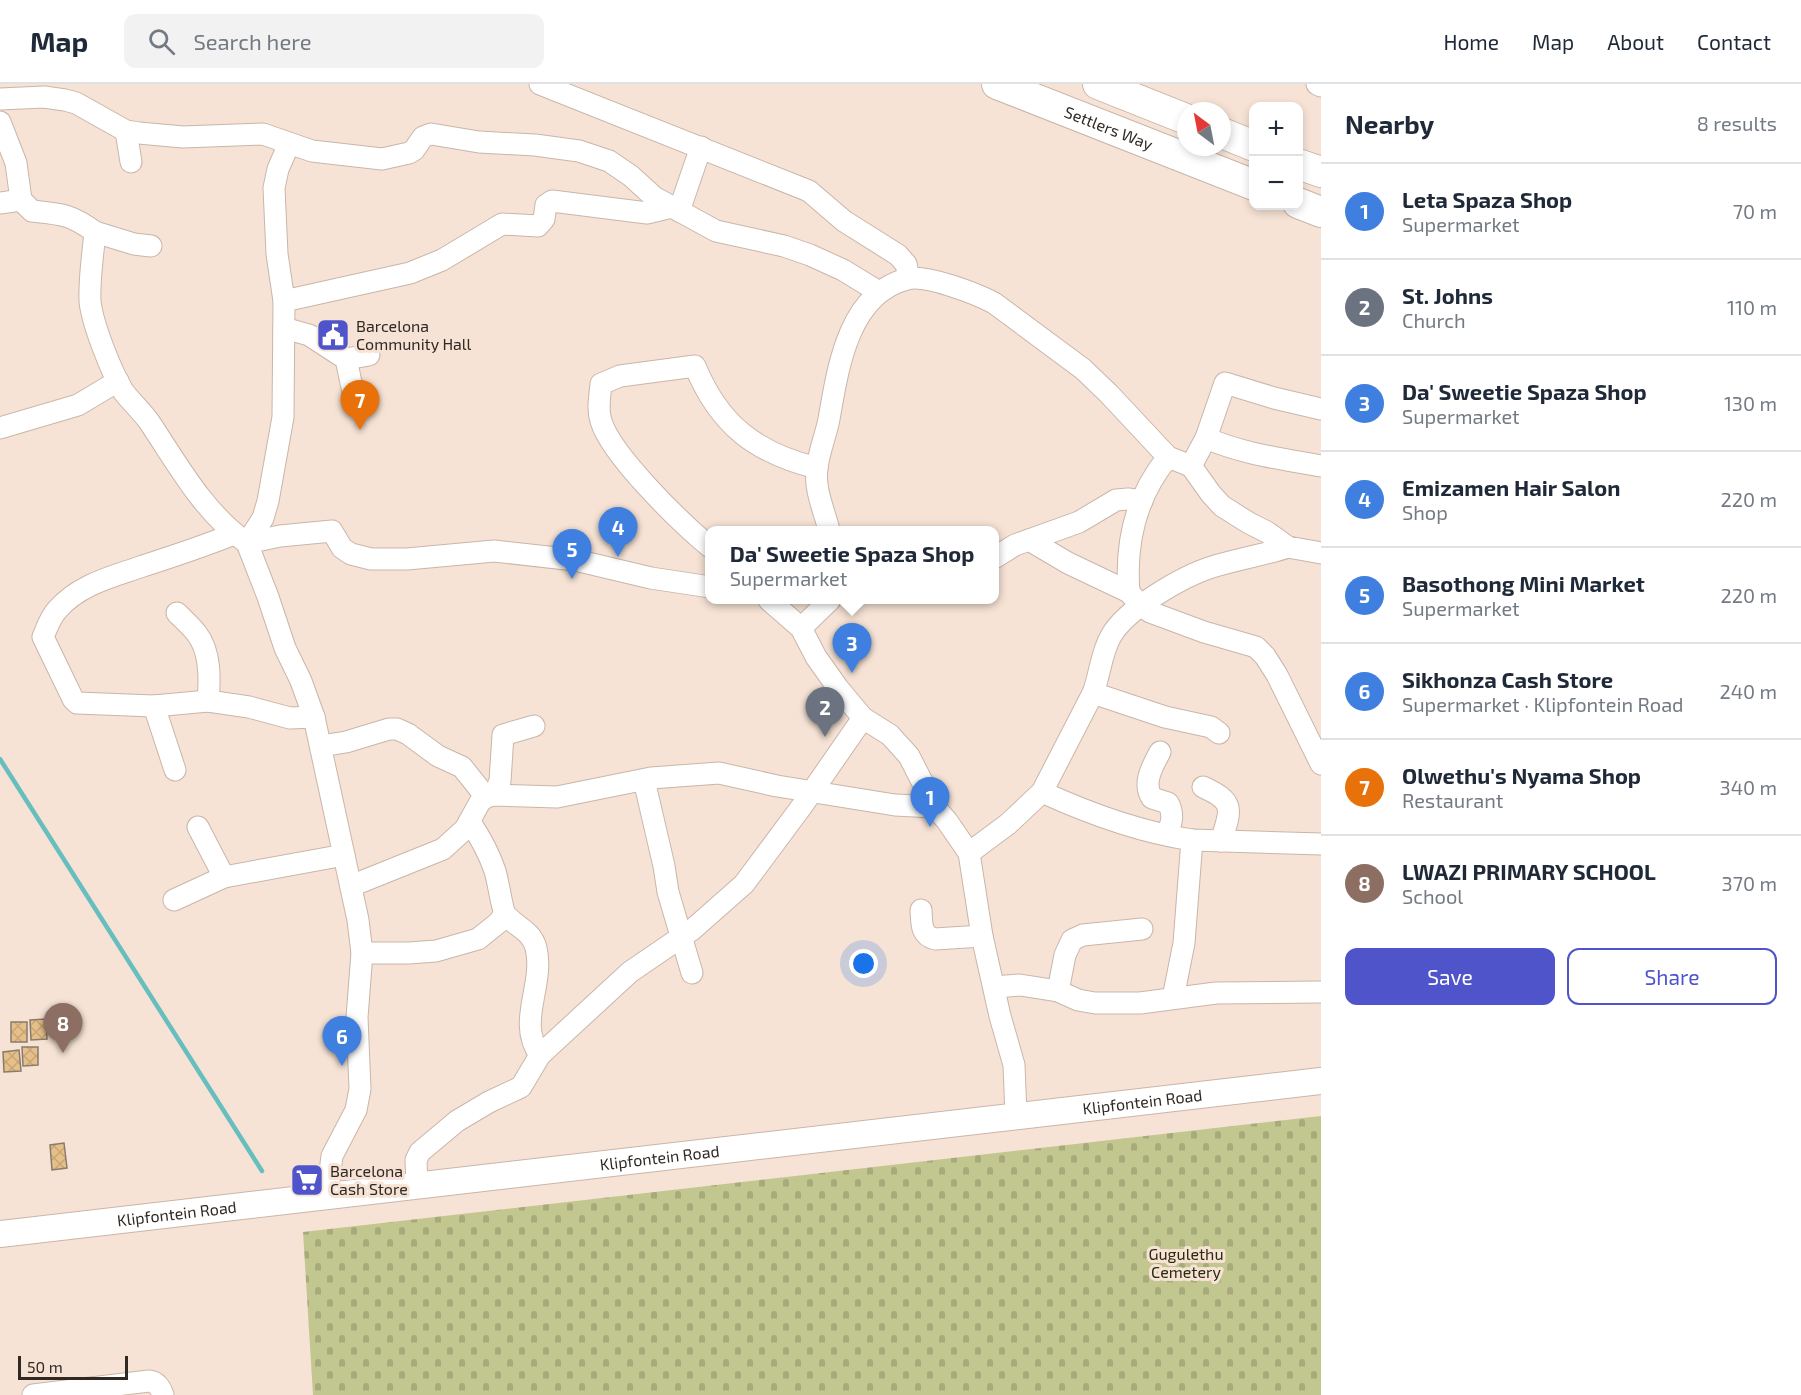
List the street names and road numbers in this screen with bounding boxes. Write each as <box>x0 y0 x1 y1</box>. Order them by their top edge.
street label: Settlers Way <box>1062 102 1156 154</box>
street label: Klipfontein Road <box>1081 1085 1203 1118</box>
street label: Klipfontein Road <box>599 1141 720 1173</box>
street label: Klipfontein Road <box>116 1197 238 1229</box>

